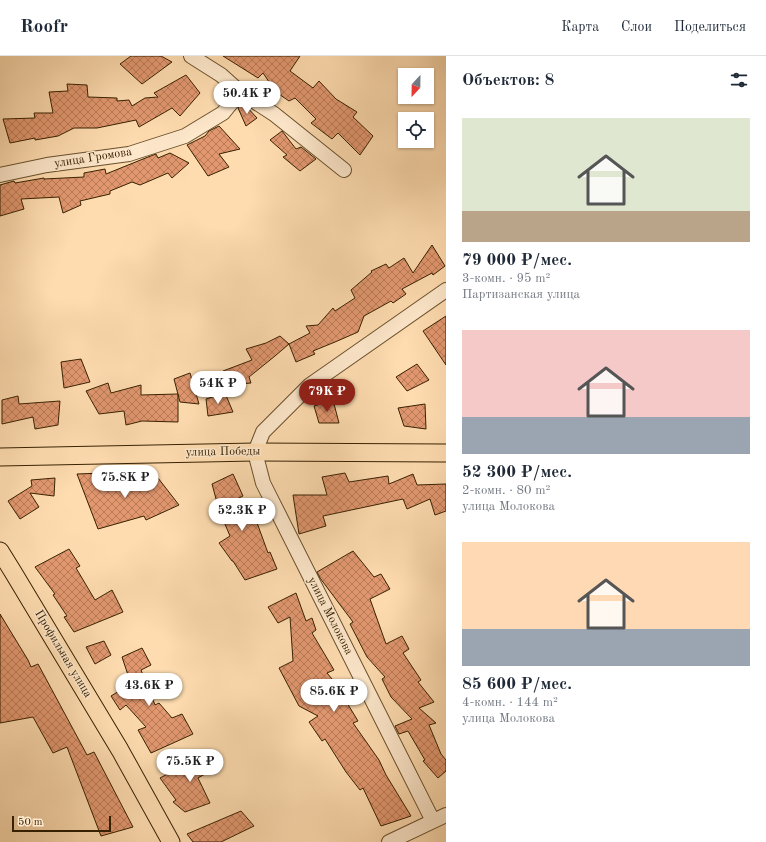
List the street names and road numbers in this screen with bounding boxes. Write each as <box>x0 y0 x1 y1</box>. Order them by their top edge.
street label: улица Громова <box>53 146 133 170</box>
street label: улица Победы <box>186 445 261 459</box>
street label: улица Молокова <box>305 575 355 657</box>
street label: Профильная улица <box>32 608 94 700</box>

